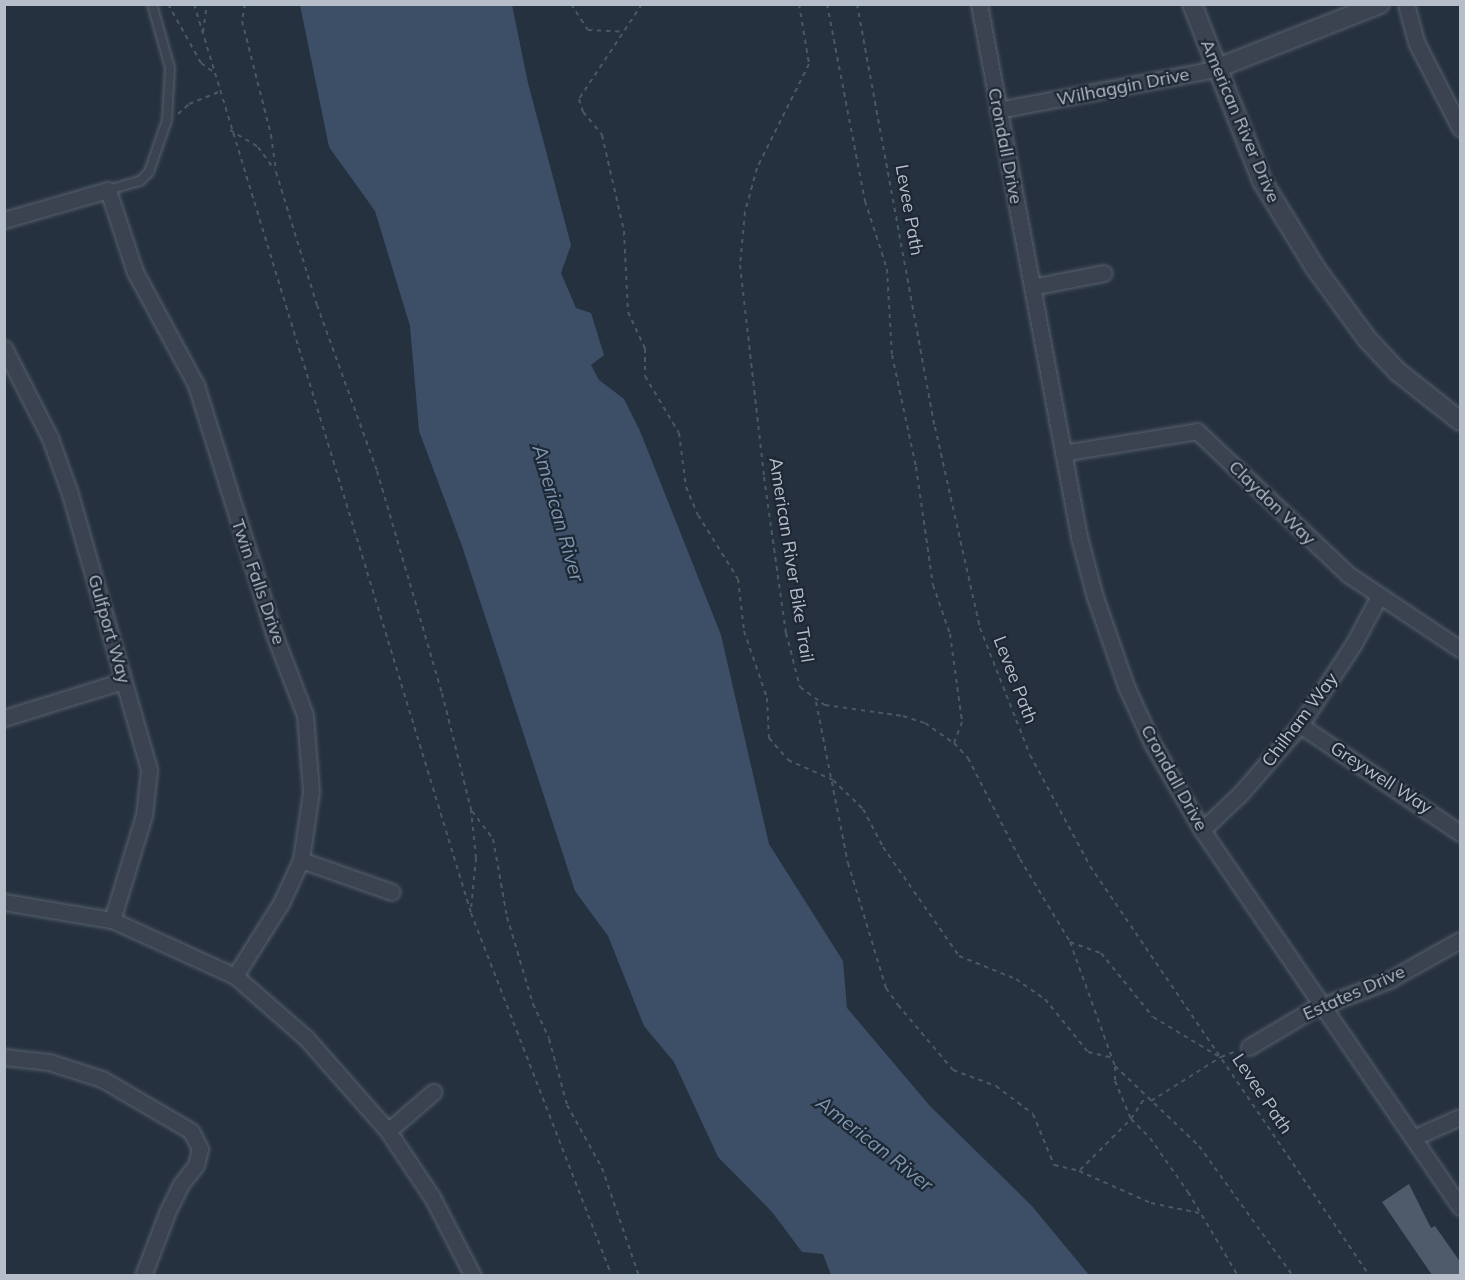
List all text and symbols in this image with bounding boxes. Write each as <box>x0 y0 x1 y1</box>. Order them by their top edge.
street label: American River Drive <box>1196 36 1284 206</box>
street label: Wilhaggin Drive <box>1055 64 1191 110</box>
street label: Crondall Drive <box>983 86 1027 206</box>
street label: Levee Path <box>890 163 928 257</box>
water label: American River <box>528 442 590 584</box>
street label: American River Bike Trail <box>764 456 818 664</box>
street label: Claydon Way <box>1224 456 1320 550</box>
street label: Twin Falls Drive <box>226 517 290 647</box>
street label: Gulfport Way <box>83 572 135 686</box>
street label: Levee Path <box>988 633 1042 727</box>
street label: Chilham Way <box>1258 669 1342 771</box>
street label: Crondall Drive <box>1136 721 1212 835</box>
street label: Greywell Way <box>1326 737 1436 819</box>
street label: Estates Drive <box>1300 961 1408 1025</box>
street label: Levee Path <box>1227 1050 1297 1138</box>
water label: American River <box>812 1090 938 1196</box>

